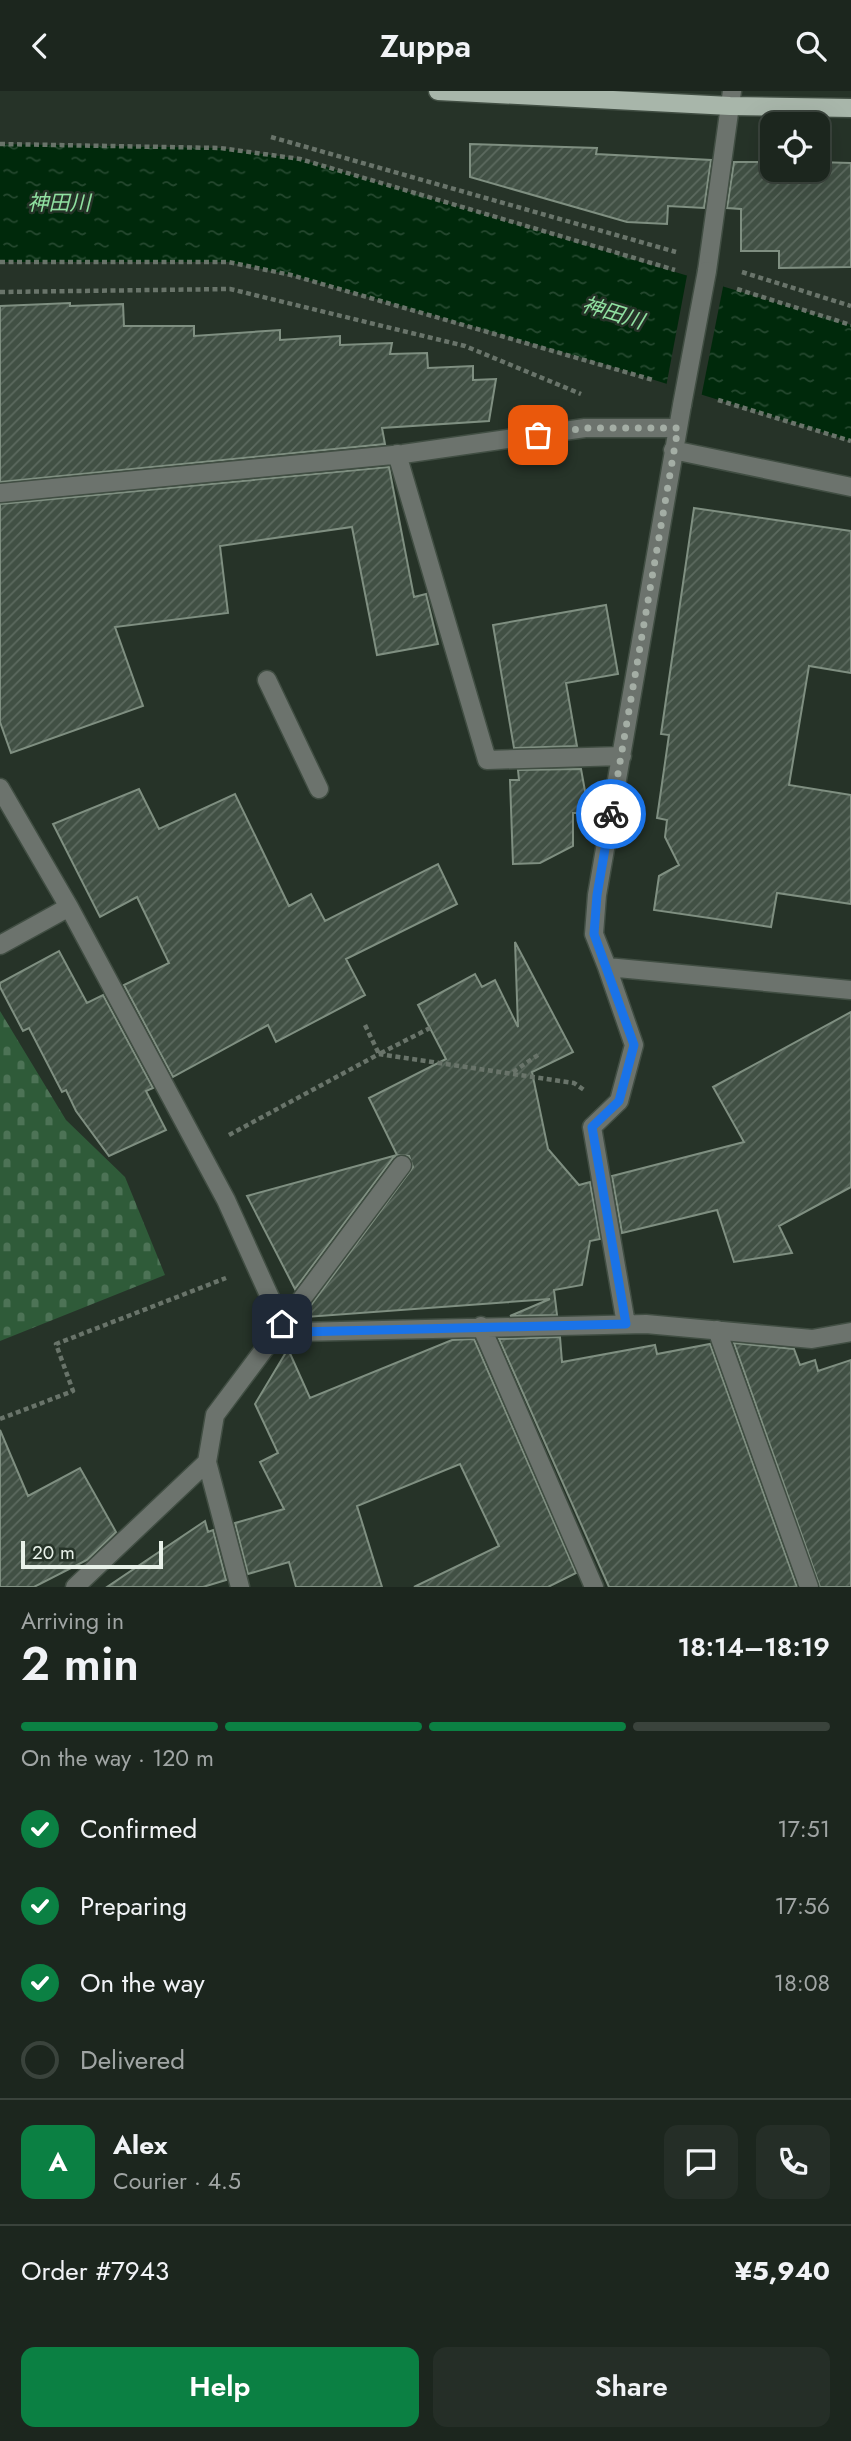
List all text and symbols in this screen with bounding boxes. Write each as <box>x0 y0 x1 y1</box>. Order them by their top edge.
text: Zuppa <box>380 23 471 69</box>
icon: back <box>21 27 59 65</box>
icon: search <box>792 27 830 65</box>
map controls <box>760 112 830 182</box>
button: locate <box>760 112 830 182</box>
water label: 神田川 <box>28 188 92 218</box>
water label: 神田川 <box>578 289 649 337</box>
pin <box>508 405 568 465</box>
icon: bag <box>519 416 557 454</box>
courier <box>576 779 646 849</box>
icon: bike <box>592 795 630 833</box>
pin <box>252 1294 312 1354</box>
icon: home <box>263 1305 301 1343</box>
scale bar <box>21 1538 163 1570</box>
text: 20 m <box>32 1539 75 1566</box>
text: Arriving in <box>21 1604 124 1638</box>
text: 18:14–18:19 <box>677 1628 830 1666</box>
text: 2 min <box>21 1631 139 1697</box>
text: On the way · 120 m <box>21 1741 214 1775</box>
icon: check <box>21 1810 59 1848</box>
text: Confirmed <box>80 1810 197 1848</box>
text: 17:51 <box>777 1812 830 1846</box>
icon: check <box>21 1887 59 1925</box>
text: Preparing <box>80 1887 187 1925</box>
text: 17:56 <box>774 1889 830 1923</box>
icon: check <box>21 1964 59 2002</box>
text: On the way <box>80 1964 205 2002</box>
text: 18:08 <box>774 1966 830 2000</box>
text: Delivered <box>80 2041 185 2079</box>
button: chat <box>664 2125 738 2199</box>
button: phone <box>756 2125 830 2199</box>
text: Alex <box>113 2126 167 2164</box>
text: A <box>48 2143 68 2181</box>
text: Courier · 4.5 <box>113 2164 241 2198</box>
text: Order #7943 <box>21 2252 169 2290</box>
text: ¥5,940 <box>735 2252 830 2290</box>
button: Help <box>21 2347 419 2427</box>
button: Share <box>433 2347 830 2427</box>

